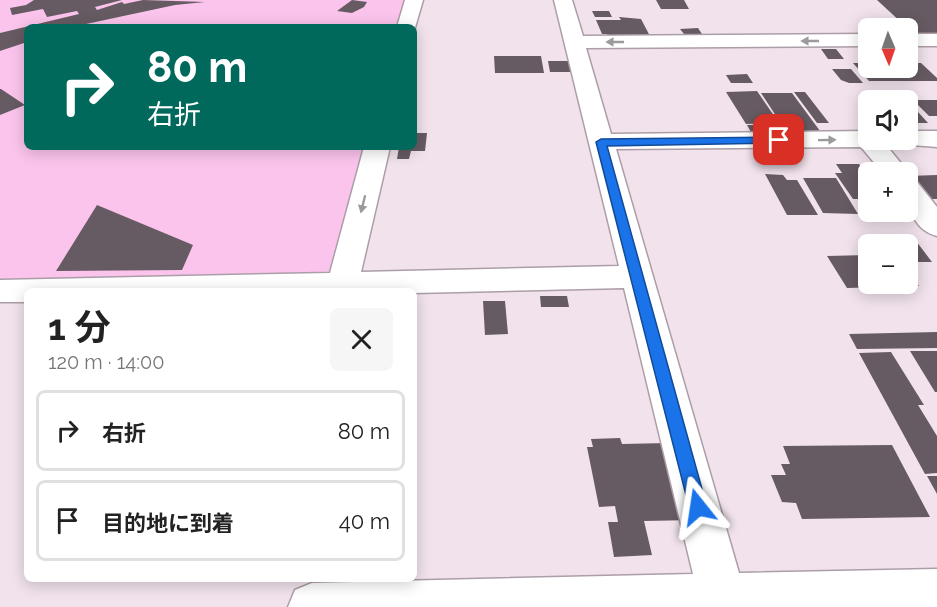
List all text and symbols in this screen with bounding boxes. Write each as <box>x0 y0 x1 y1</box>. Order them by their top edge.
north arrow <box>858 18 918 78</box>
map controls <box>858 18 918 294</box>
one-way arrow <box>801 36 820 46</box>
one-way arrow <box>606 37 625 47</box>
text: 80 m <box>147 43 247 92</box>
icon: right <box>48 48 126 126</box>
button: sound <box>858 90 918 150</box>
text: 右折 <box>147 99 201 130</box>
pin <box>753 114 804 165</box>
icon: arrive <box>762 123 795 156</box>
one-way arrow <box>818 135 837 145</box>
button: + <box>858 162 918 222</box>
one-way arrow <box>357 195 367 213</box>
button: − <box>858 234 918 294</box>
text: 1 分 <box>48 306 110 348</box>
button: close <box>330 308 393 371</box>
text: 120 m · 14:00 <box>48 350 164 374</box>
icon: right <box>51 414 84 447</box>
text: 80 m <box>338 418 390 444</box>
text: 右折 <box>102 420 146 446</box>
position arrow <box>666 475 730 539</box>
icon: arrive <box>51 504 84 537</box>
text: 40 m <box>339 508 390 534</box>
text: 目的地に到着 <box>102 510 234 536</box>

